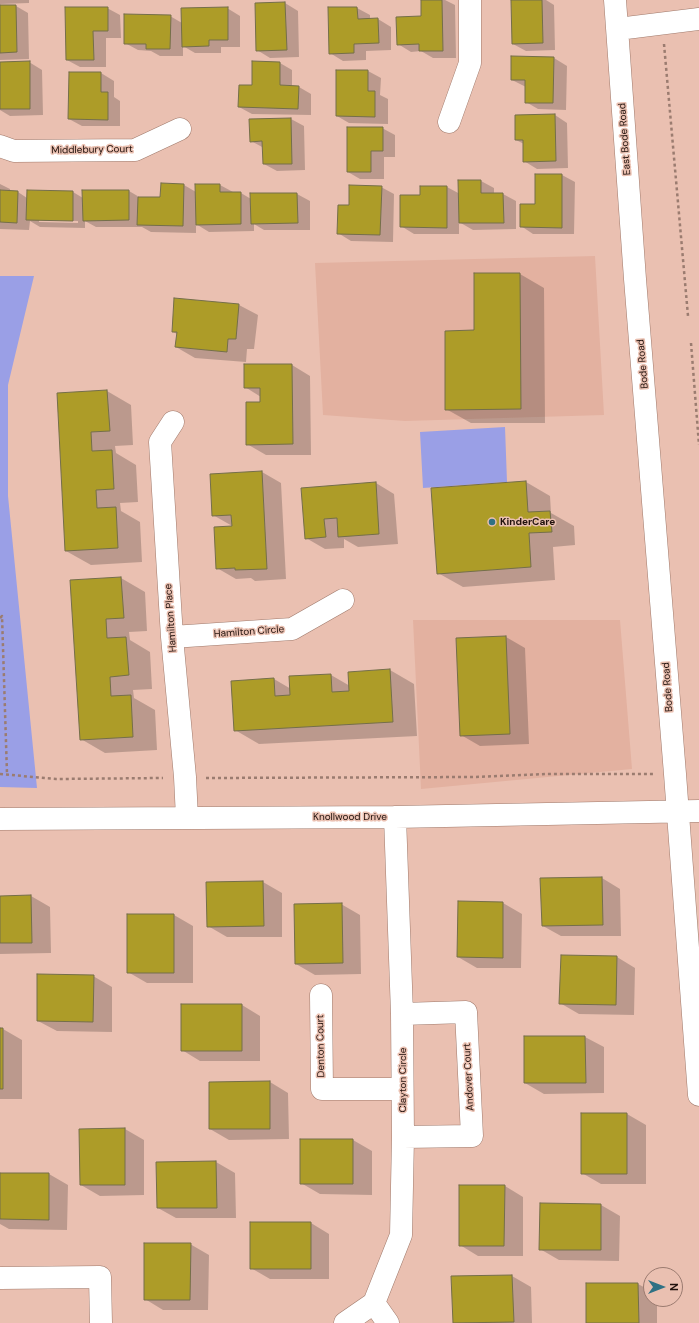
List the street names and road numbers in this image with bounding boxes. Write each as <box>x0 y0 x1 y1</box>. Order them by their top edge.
street label: East Bode Road <box>616 103 634 175</box>
street label: Middlebury Court <box>51 143 133 157</box>
street label: Bode Road <box>635 339 651 389</box>
street label: Hamilton Place <box>163 583 179 653</box>
street label: Hamilton Circle <box>213 624 285 640</box>
street label: Bode Road <box>660 662 676 712</box>
street label: Knollwood Drive <box>313 811 387 823</box>
street label: Denton Court <box>314 1014 328 1078</box>
street label: Andover Court <box>461 1043 477 1111</box>
street label: Clayton Circle <box>397 1047 409 1113</box>

